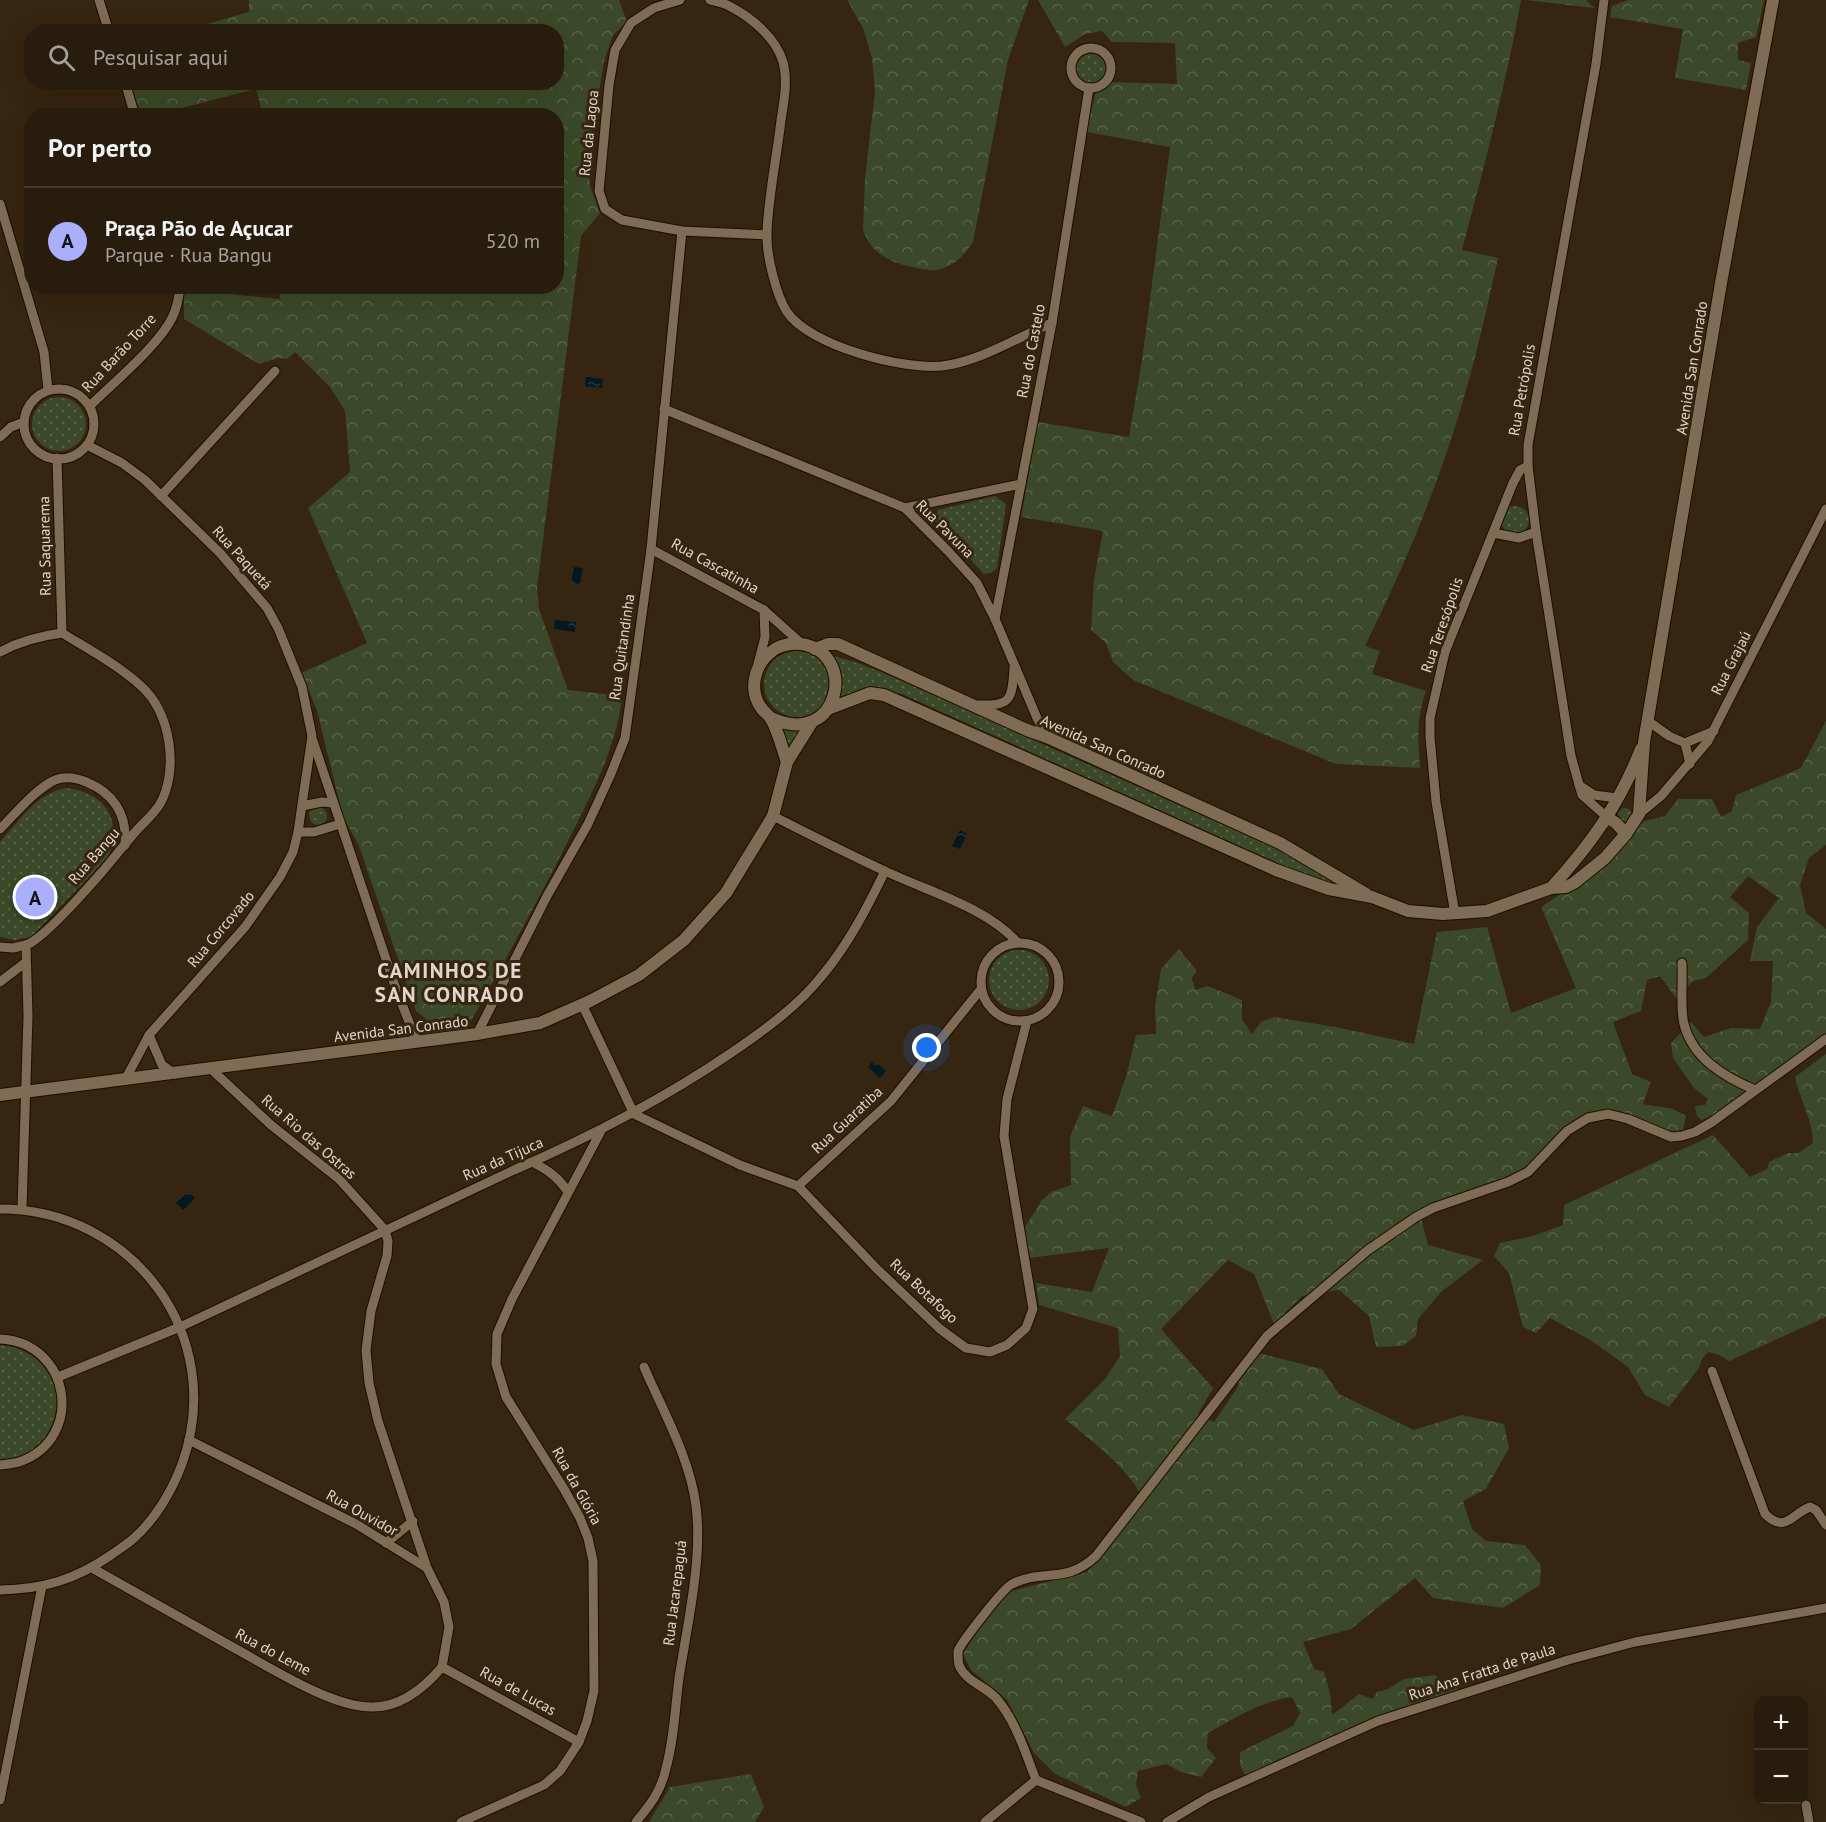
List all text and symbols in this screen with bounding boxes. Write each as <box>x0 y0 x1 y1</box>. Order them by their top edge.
search box <box>24 24 564 90</box>
icon: search <box>45 41 78 74</box>
text: Pesquisar aqui <box>93 43 229 71</box>
street label: Rua da Lagoa <box>575 89 602 177</box>
text: Por perto <box>48 131 152 164</box>
text: Praça Pão de Açucar <box>105 214 292 242</box>
text: A <box>61 228 74 254</box>
text: 520 m <box>486 228 540 254</box>
text: Parque · Rua Bangu <box>105 242 272 268</box>
street label: Avenida San Conrado <box>1672 300 1711 436</box>
street label: Rua do Castelo <box>1012 302 1049 400</box>
street label: Rua Barão Torre <box>77 309 160 396</box>
street label: Rua Petrópolis <box>1504 343 1539 437</box>
street label: Rua Saquarema <box>34 496 55 596</box>
street label: Rua Pavuna <box>912 496 978 562</box>
street label: Rua Paquetá <box>209 522 276 594</box>
street label: Rua Cascatinha <box>668 534 762 598</box>
street label: Rua Teresópolis <box>1416 575 1467 675</box>
street label: Rua Quitandinha <box>605 592 638 701</box>
street label: Rua Grajaú <box>1706 627 1755 698</box>
street label: Avenida San Conrado <box>1038 710 1169 783</box>
street label: Rua Bangu <box>64 823 123 888</box>
pin: A <box>15 874 54 920</box>
street label: Rua Corcovado <box>183 886 258 971</box>
district label: CAMINHOS DE SAN CONRADO <box>375 957 525 1008</box>
street label: Avenida San Conrado <box>333 1011 469 1046</box>
your location <box>912 1033 941 1062</box>
street label: Rua Guaratiba <box>807 1082 886 1157</box>
street label: Rua Rio das Ostras <box>258 1090 361 1183</box>
street label: Rua da Tijuca <box>460 1132 546 1185</box>
street label: Rua Botafogo <box>886 1254 962 1327</box>
street label: Rua da Glória <box>548 1444 607 1528</box>
street label: Rua Ouvidor <box>323 1485 401 1540</box>
street label: Rua Jacarepaguá <box>659 1539 690 1647</box>
street label: Rua do Leme <box>232 1624 314 1679</box>
street label: Rua Ana Fratta de Paula <box>1406 1639 1558 1704</box>
street label: Rua de Lucas <box>477 1662 560 1719</box>
map controls <box>1754 1696 1808 1804</box>
button: + <box>1754 1696 1808 1750</box>
button: − <box>1754 1750 1808 1804</box>

